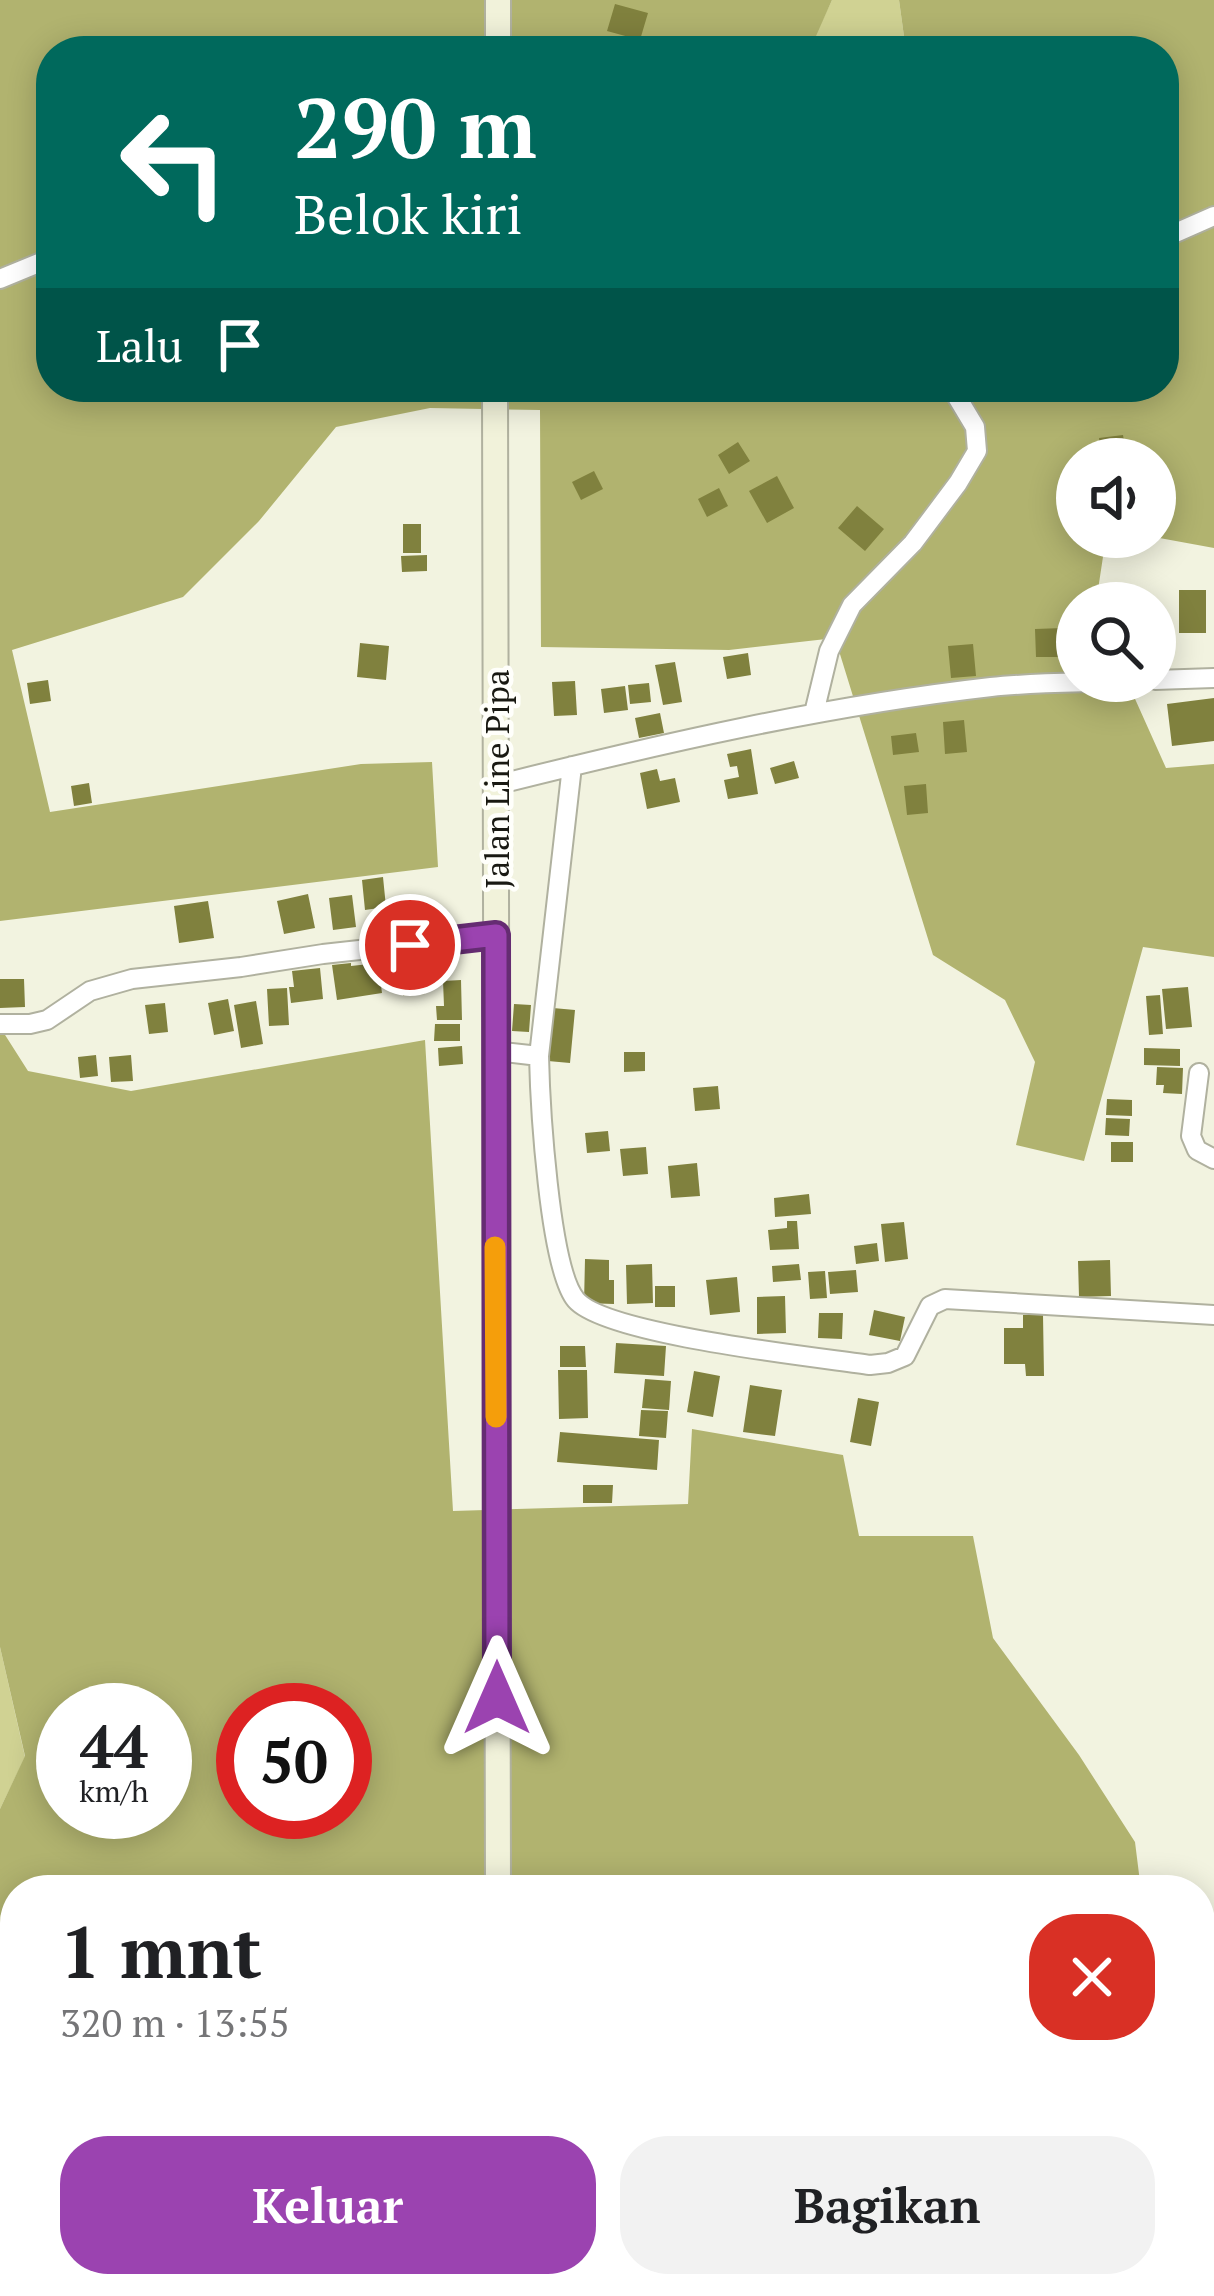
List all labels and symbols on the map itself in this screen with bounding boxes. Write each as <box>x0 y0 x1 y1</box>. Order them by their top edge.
street label: Jalan Line Pipa <box>475 669 518 889</box>
pin <box>359 894 461 996</box>
position arrow <box>434 1635 560 1761</box>
speed limit sign: 50 <box>216 1683 372 1839</box>

